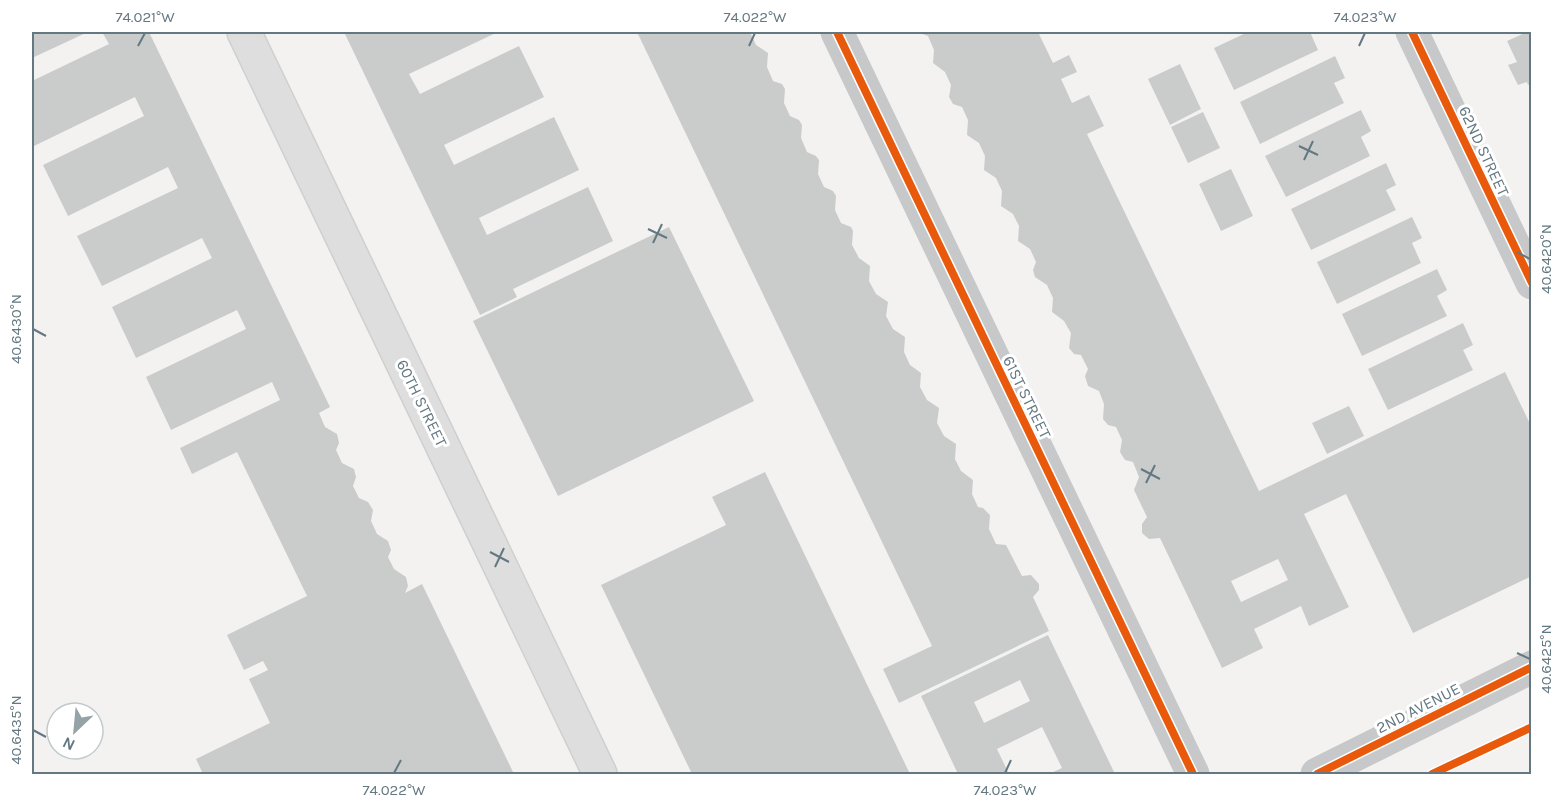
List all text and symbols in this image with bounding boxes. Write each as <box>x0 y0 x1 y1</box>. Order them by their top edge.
text: 74.021°W <box>115 8 175 26</box>
text: 74.022°W <box>724 8 787 26</box>
text: 74.023°W <box>1333 8 1397 26</box>
street label: 62ND STREET <box>1455 103 1513 199</box>
text: 40.6420°N <box>1537 224 1555 294</box>
text: 40.6430°N <box>7 294 25 364</box>
street label: 61ST STREET <box>999 353 1055 441</box>
street label: 60TH STREET <box>393 356 451 450</box>
text: 40.6425°N <box>1537 624 1555 694</box>
street label: 2ND AVENUE <box>1373 679 1463 737</box>
text: 40.6435°N <box>7 695 25 765</box>
north arrow <box>45 701 105 761</box>
text: N <box>59 733 78 755</box>
text: 74.022°W <box>363 781 426 799</box>
text: 74.023°W <box>973 781 1037 799</box>

